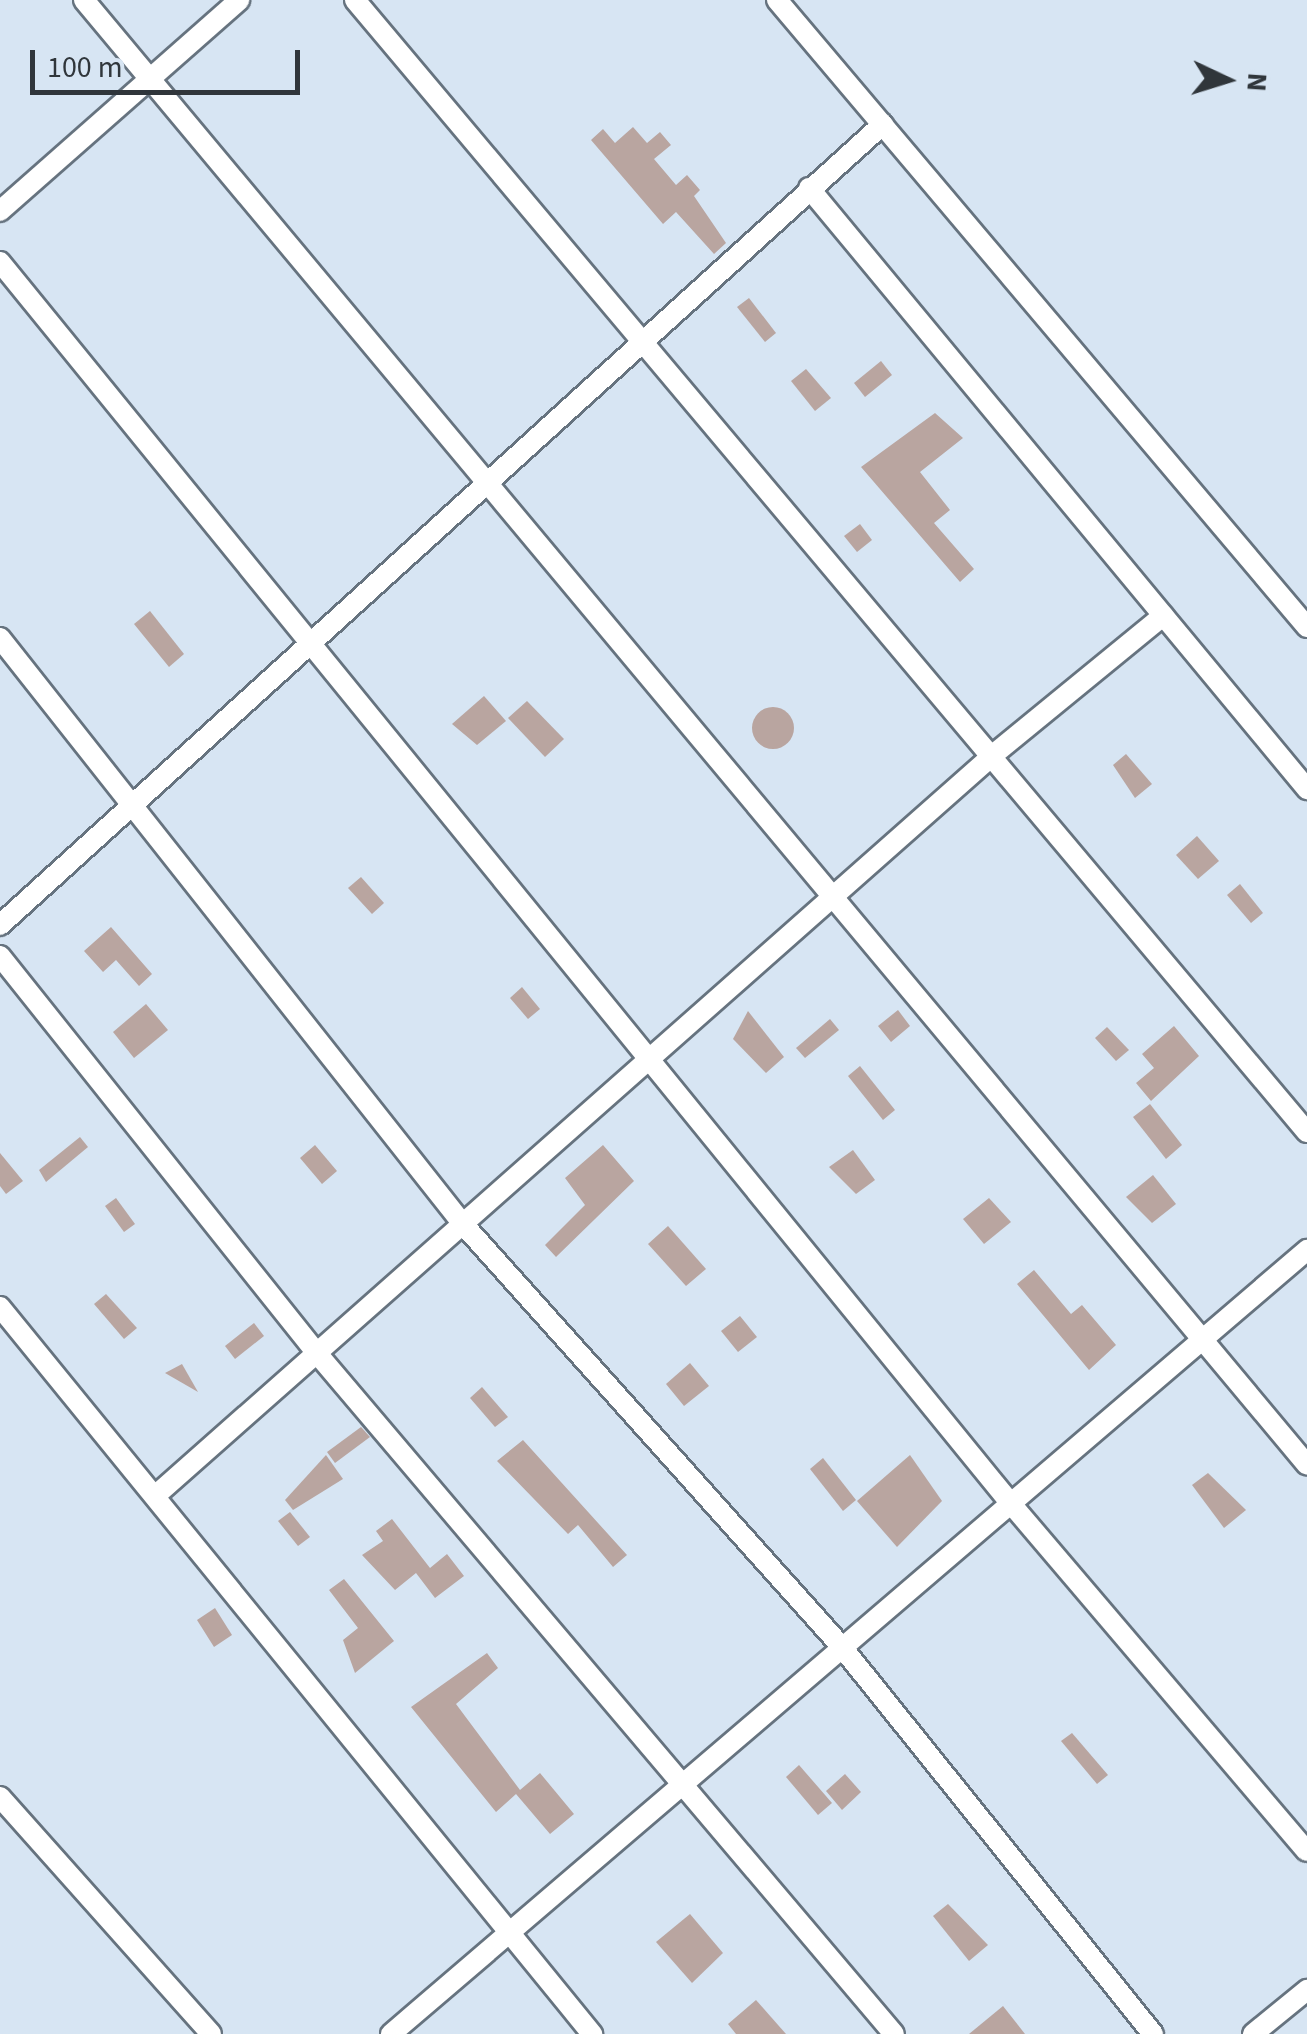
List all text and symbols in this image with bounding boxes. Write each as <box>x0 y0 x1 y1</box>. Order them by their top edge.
scale bar <box>35 30 305 92</box>
north arrow <box>1177 30 1277 130</box>
text: 100 m <box>47 46 123 89</box>
text: N <box>1236 71 1278 93</box>

